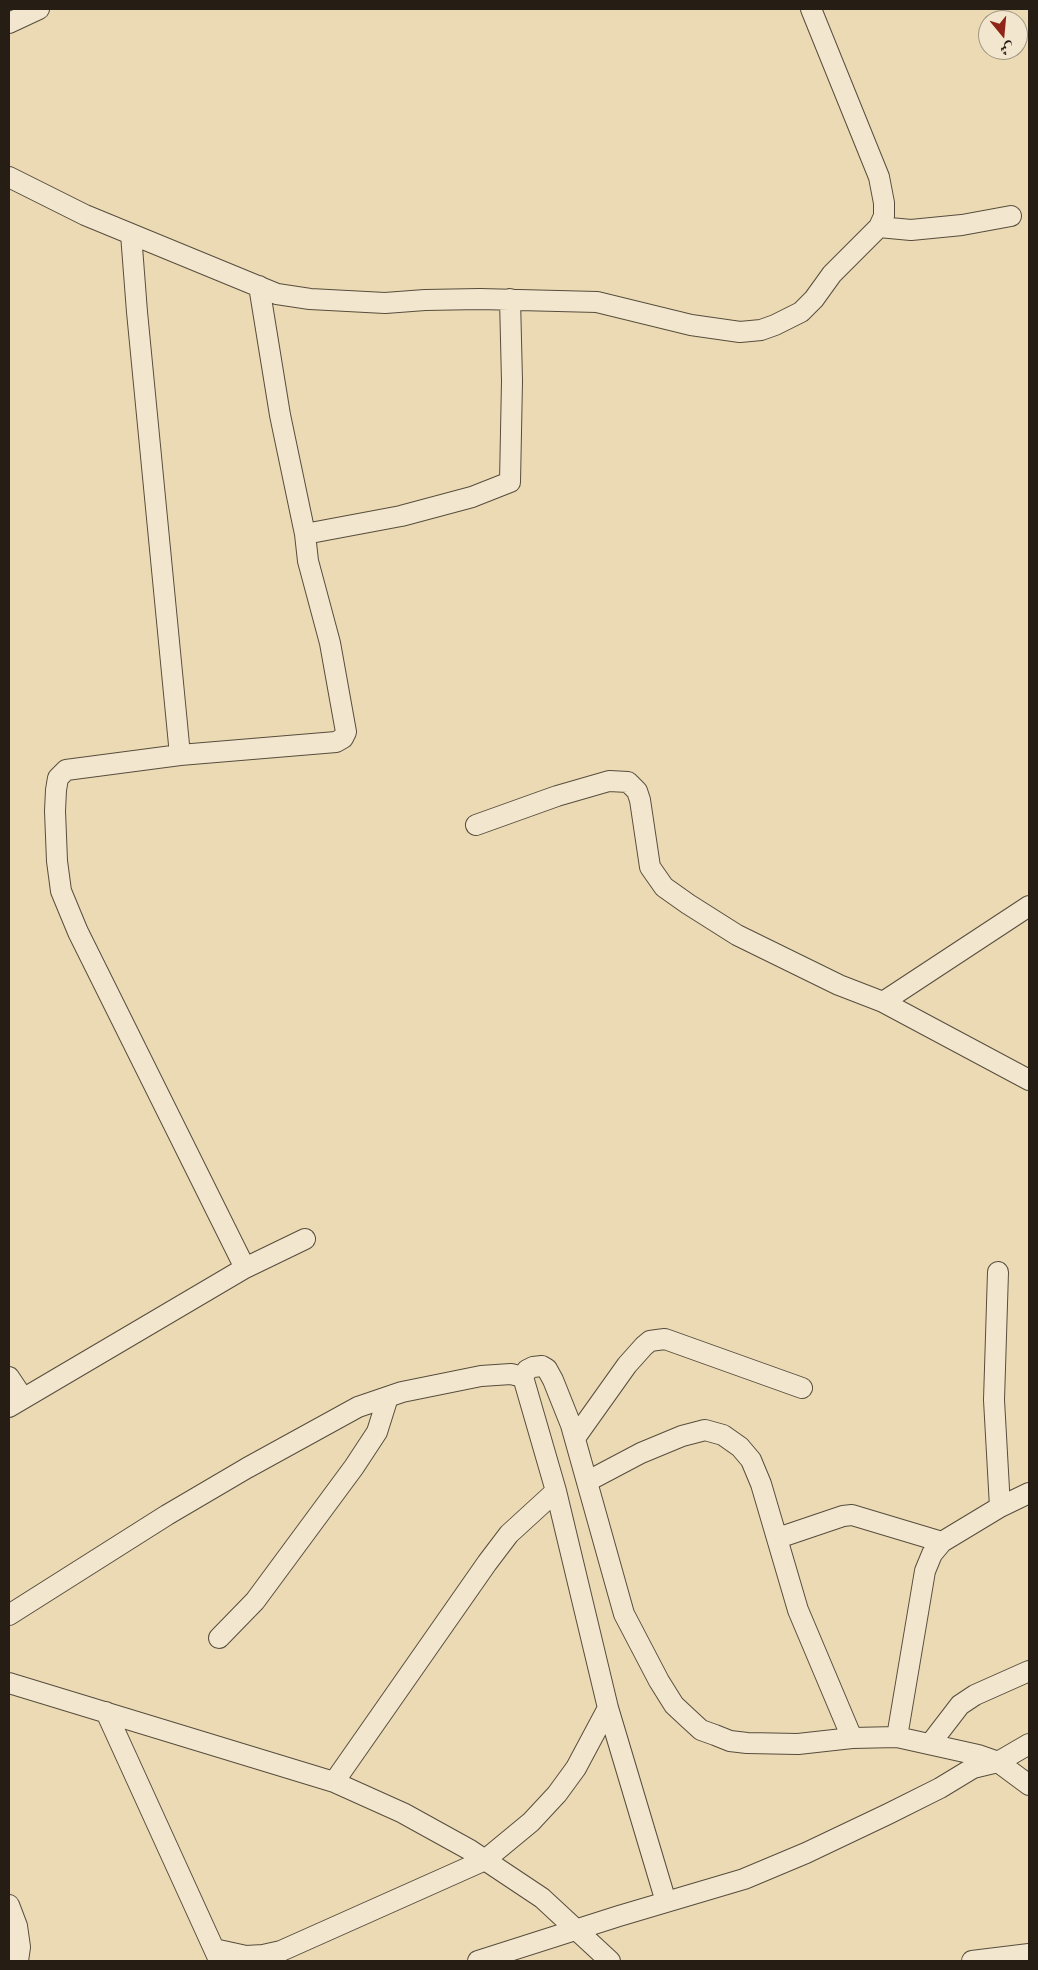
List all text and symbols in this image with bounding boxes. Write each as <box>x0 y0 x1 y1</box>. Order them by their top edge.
north arrow <box>978 10 1028 60</box>
text: ش <box>998 39 1016 59</box>

